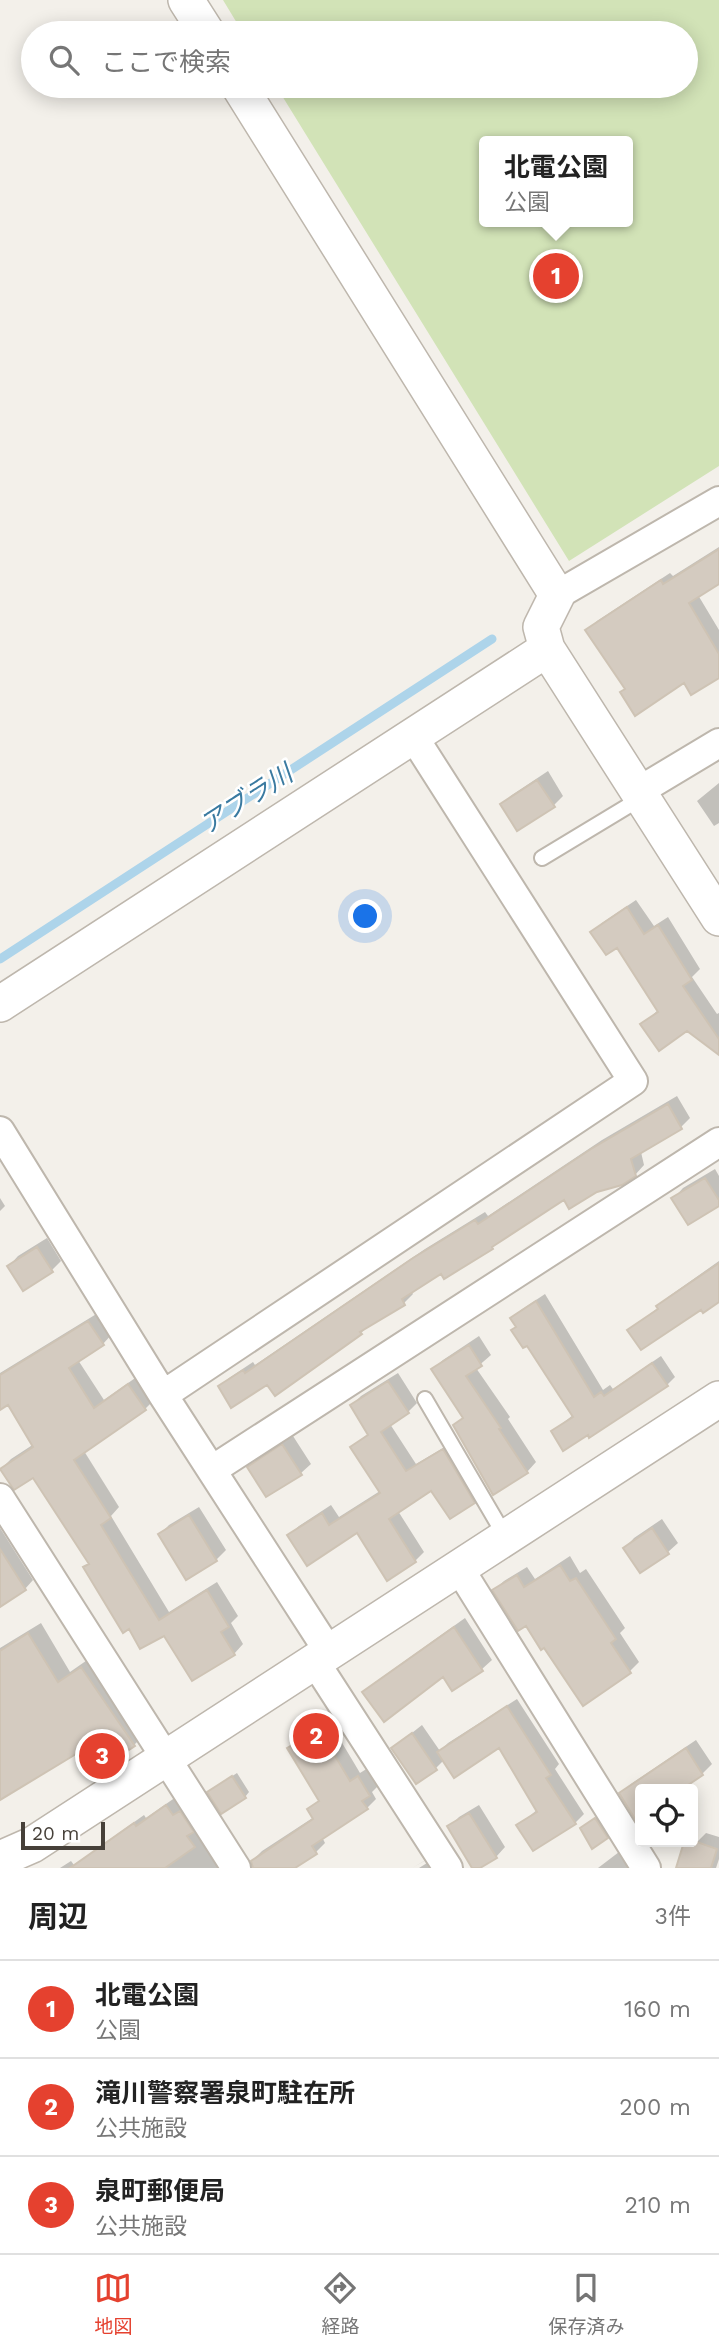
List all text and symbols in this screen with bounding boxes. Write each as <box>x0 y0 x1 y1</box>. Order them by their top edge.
search box <box>21 21 698 98</box>
icon: search <box>45 41 83 79</box>
text: ここで検索 <box>101 47 231 77</box>
popup <box>479 136 633 227</box>
text: 北電公園 <box>504 152 608 182</box>
text: 公園 <box>504 189 550 216</box>
pin: 1 <box>533 250 579 302</box>
water label: アブラ川 <box>194 756 300 840</box>
your location <box>348 899 382 933</box>
pin: 2 <box>293 1710 339 1762</box>
pin: 3 <box>79 1730 125 1782</box>
map controls <box>635 1784 698 1847</box>
button: locate <box>635 1784 698 1847</box>
scale bar <box>21 1819 105 1851</box>
text: 20 m <box>32 1822 79 1845</box>
text: 周辺 <box>28 1899 88 1934</box>
text: 3件 <box>655 1903 691 1930</box>
text: 北電公園 <box>95 1980 199 2010</box>
text: 1 <box>46 1996 56 2023</box>
text: 160 m <box>624 1996 691 2023</box>
text: 公園 <box>95 2017 141 2044</box>
text: 滝川警察署泉町駐在所 <box>95 2078 355 2108</box>
text: 2 <box>44 2094 58 2121</box>
text: 200 m <box>619 2094 691 2121</box>
text: 公共施設 <box>95 2115 187 2142</box>
text: 泉町郵便局 <box>95 2176 225 2206</box>
text: 3 <box>44 2192 58 2219</box>
text: 210 m <box>625 2192 691 2219</box>
text: 公共施設 <box>95 2213 187 2240</box>
tab: 地図 <box>94 2269 133 2338</box>
tab: 経路 <box>321 2269 360 2338</box>
tab: 保存済み <box>548 2269 625 2338</box>

